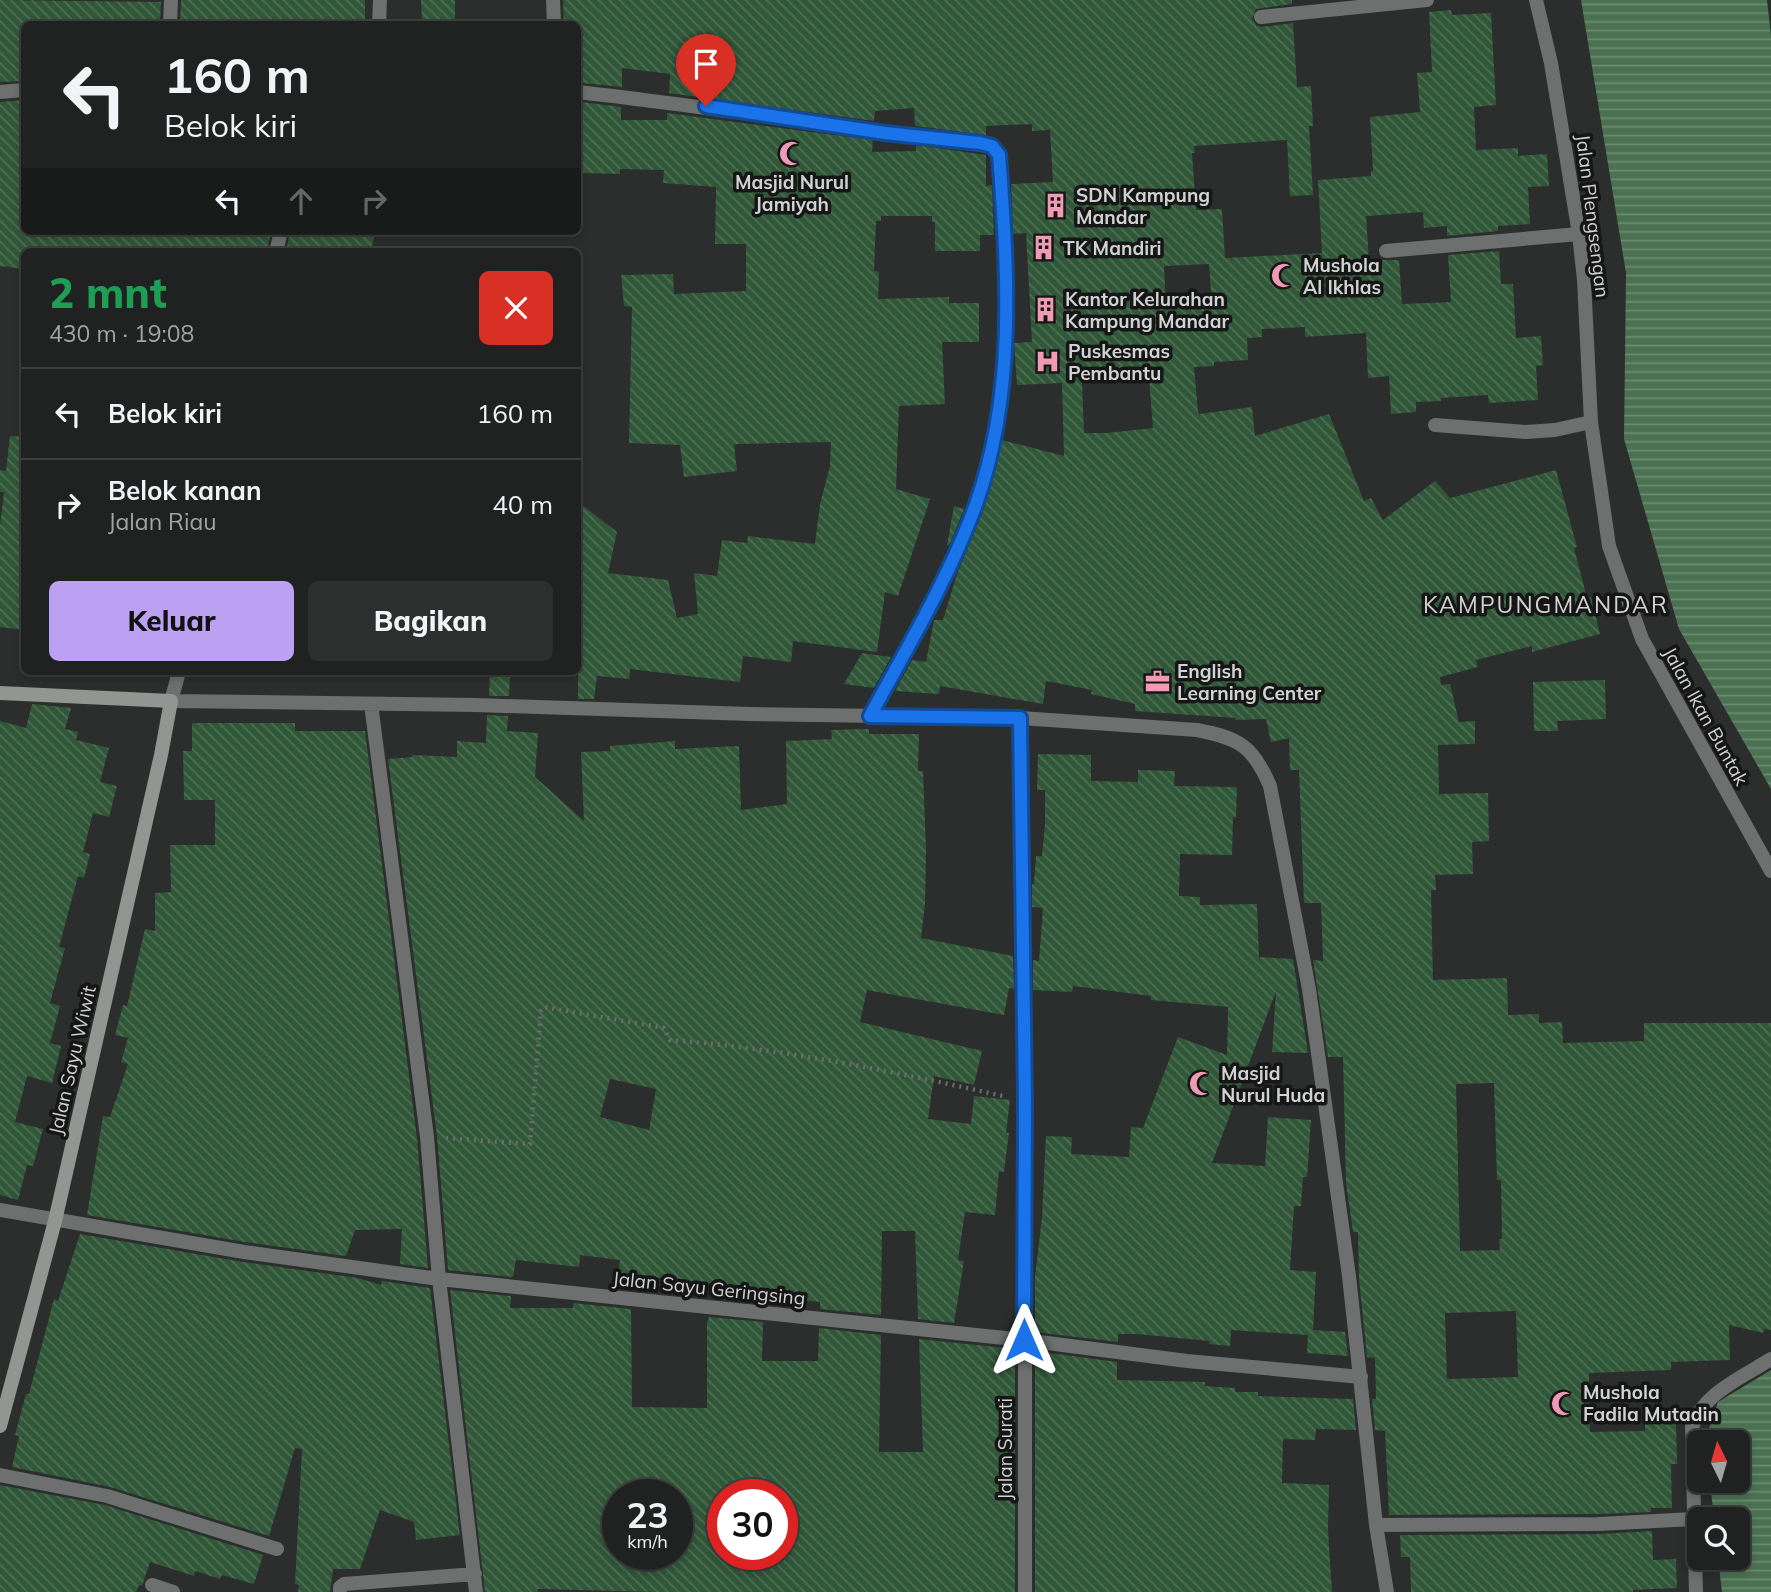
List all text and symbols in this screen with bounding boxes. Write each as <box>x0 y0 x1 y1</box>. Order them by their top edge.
pin <box>676 34 736 106</box>
text: 160 m <box>164 44 310 105</box>
icon: arrive <box>687 45 725 83</box>
icon: left <box>49 49 140 140</box>
text: Belok kiri <box>164 105 297 145</box>
street label: Jalan Plengsengan <box>1571 133 1615 299</box>
mosque icon: Masjid Nurul Jamiyah <box>778 140 806 168</box>
place label: Masjid Nurul Jamiyah <box>735 170 849 216</box>
icon: left <box>209 182 247 220</box>
icon: ahead <box>282 182 320 220</box>
icon: right <box>355 182 393 220</box>
place label: SDN Kampung Mandar <box>1076 183 1210 229</box>
building icon: SDN Kampung Mandar <box>1042 192 1070 220</box>
building icon: TK Mandiri <box>1029 234 1057 262</box>
place label: TK Mandiri <box>1063 236 1162 260</box>
place label: Mushola Al Ikhlas <box>1303 253 1381 299</box>
mosque icon: Mushola Al Ikhlas <box>1269 262 1297 290</box>
text: 2 mnt <box>49 266 167 319</box>
button: close <box>479 271 553 345</box>
place label: Kantor Kelurahan Kampung Mandar <box>1065 287 1229 333</box>
building icon: Kantor Kelurahan Kampung Mandar <box>1031 296 1059 324</box>
text: 430 m · 19:08 <box>49 319 194 348</box>
place label: Puskesmas Pembantu <box>1068 339 1170 385</box>
hospital icon: Puskesmas Pembantu <box>1034 348 1062 376</box>
icon: left <box>49 395 87 433</box>
text: Belok kiri <box>108 397 222 430</box>
text: 160 m <box>477 397 553 430</box>
text: Belok kanan <box>108 474 262 507</box>
icon: right <box>49 486 87 524</box>
text: 40 m <box>492 488 553 521</box>
text: Jalan Riau <box>108 507 217 536</box>
button: Keluar <box>49 581 294 661</box>
button: Bagikan <box>308 581 553 661</box>
district label: KAMPUNGMANDAR <box>1423 590 1669 619</box>
street label: Jalan Ikan Buntak <box>1658 643 1754 790</box>
place label: English Learning Center <box>1177 659 1322 705</box>
office icon: English Learning Center <box>1143 668 1171 696</box>
street label: Jalan Sayu Wiwit <box>43 983 101 1137</box>
place label: Masjid Nurul Huda <box>1221 1061 1325 1107</box>
mosque icon: Masjid Nurul Huda <box>1187 1070 1215 1098</box>
street label: Jalan Sayu Geringsing <box>611 1266 807 1310</box>
position arrow <box>987 1303 1061 1377</box>
place label: Mushola Fadila Mutadin <box>1583 1380 1719 1426</box>
mosque icon: Mushola Fadila Mutadin <box>1549 1389 1577 1417</box>
street label: Jalan Surati <box>993 1398 1017 1500</box>
north arrow <box>1687 1430 1750 1493</box>
map controls <box>1687 1430 1750 1570</box>
speed limit sign: 30 <box>707 1479 798 1570</box>
text: 23 <box>626 1493 669 1537</box>
button: search <box>1687 1507 1750 1570</box>
text: km/h <box>627 1530 668 1553</box>

